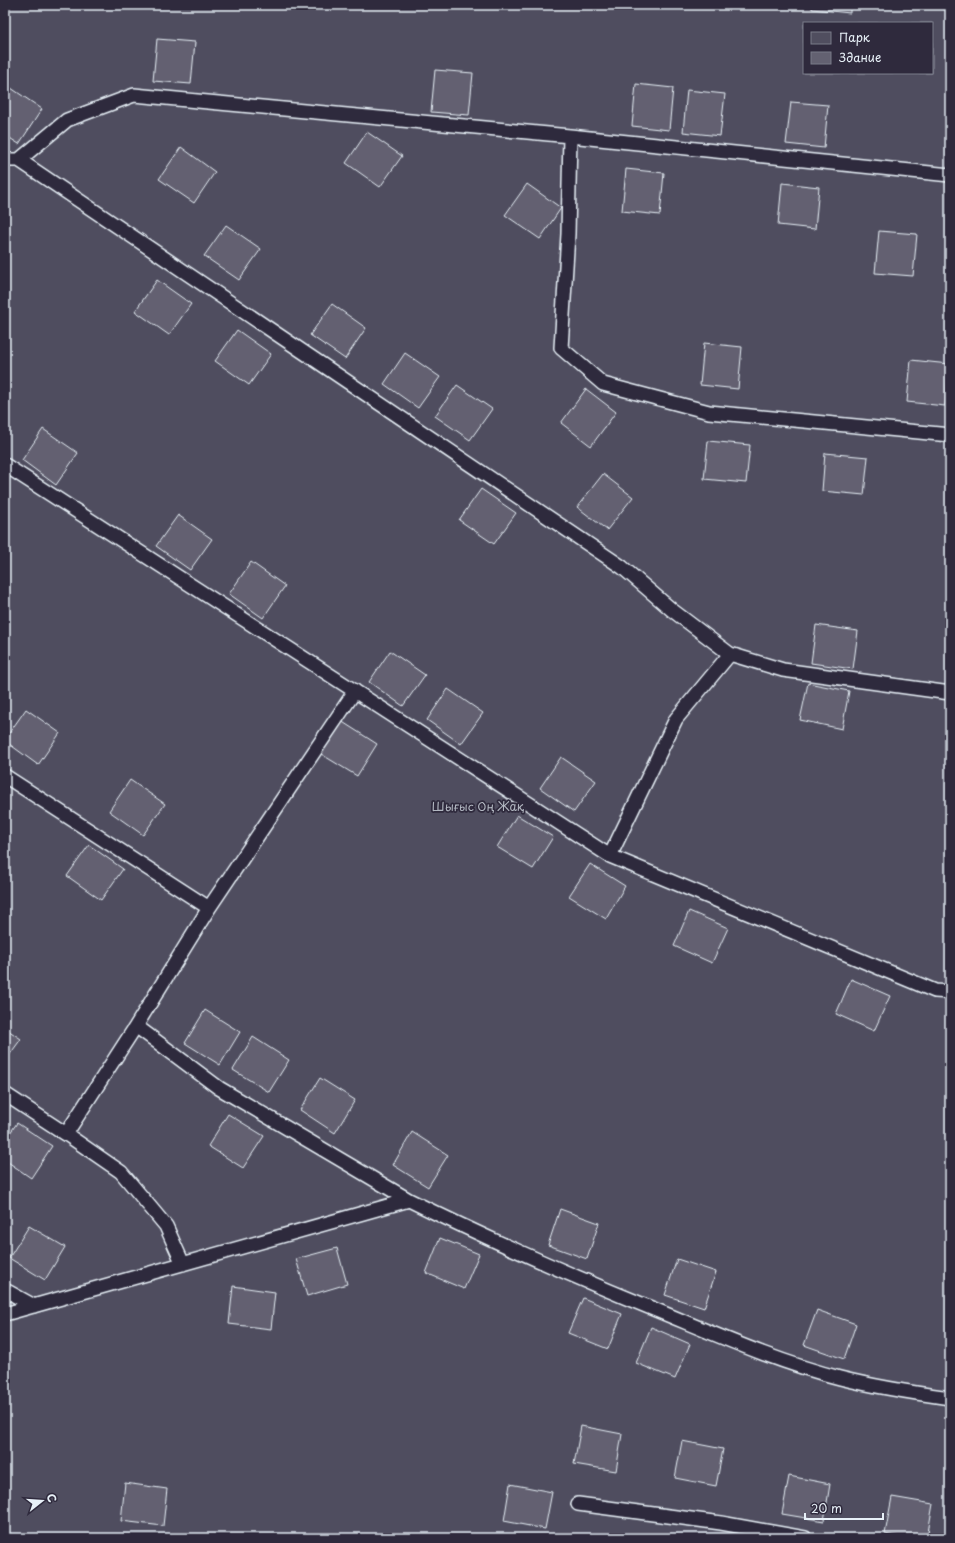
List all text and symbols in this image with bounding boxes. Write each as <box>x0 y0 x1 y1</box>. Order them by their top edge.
legend <box>803 22 933 74</box>
text: Парк <box>839 28 871 46</box>
text: Здание <box>839 48 881 66</box>
park label: Шығыс Оң Жақ <box>432 797 525 815</box>
north arrow <box>22 1481 62 1521</box>
text: С <box>43 1491 61 1504</box>
scale bar <box>805 1495 883 1521</box>
text: 20 m <box>811 1499 842 1517</box>

